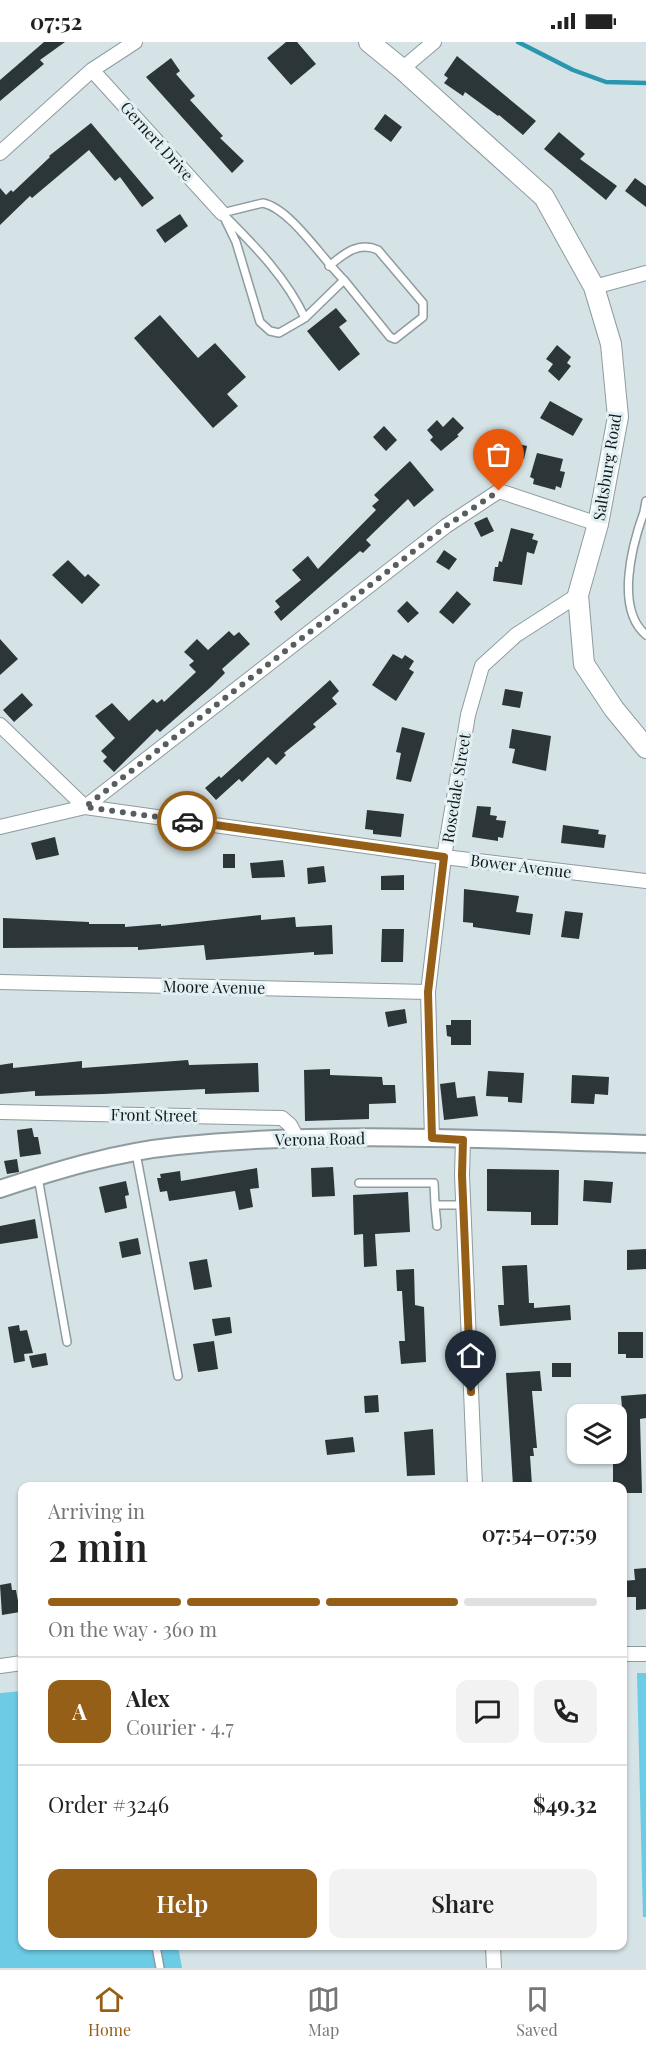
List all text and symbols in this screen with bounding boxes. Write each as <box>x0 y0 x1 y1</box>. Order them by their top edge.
text: 07:52 <box>30 6 82 36</box>
street label: Gernert Drive <box>116 97 199 185</box>
street label: Saltsburg Road <box>588 412 625 522</box>
pin <box>473 429 524 491</box>
icon: bag <box>482 438 515 471</box>
street label: Rosedale Street <box>436 731 475 844</box>
courier <box>157 791 217 851</box>
icon: car <box>171 805 204 838</box>
street label: Bower Avenue <box>469 849 573 882</box>
street label: Moore Avenue <box>163 975 265 998</box>
street label: Front Street <box>111 1103 198 1126</box>
street label: Verona Road <box>274 1127 365 1150</box>
pin <box>445 1330 496 1392</box>
icon: home <box>454 1339 487 1372</box>
map controls <box>567 1404 627 1464</box>
button: layers <box>567 1404 627 1464</box>
text: Arriving in <box>48 1497 145 1524</box>
text: 07:54–07:59 <box>482 1518 597 1548</box>
text: 2 min <box>48 1520 148 1572</box>
text: On the way · 360 m <box>48 1615 217 1642</box>
button: chat <box>456 1680 519 1743</box>
button: phone <box>534 1680 597 1743</box>
text: Alex <box>126 1683 170 1713</box>
text: A <box>72 1696 87 1726</box>
text: Courier · 4.7 <box>126 1713 234 1740</box>
text: Order #3246 <box>48 1789 169 1819</box>
text: $49.32 <box>533 1789 597 1819</box>
button: Help <box>48 1869 317 1938</box>
button: Share <box>329 1869 597 1938</box>
tab: Home <box>88 1983 131 2040</box>
tab: Map <box>307 1983 340 2040</box>
tab: Saved <box>516 1983 558 2040</box>

